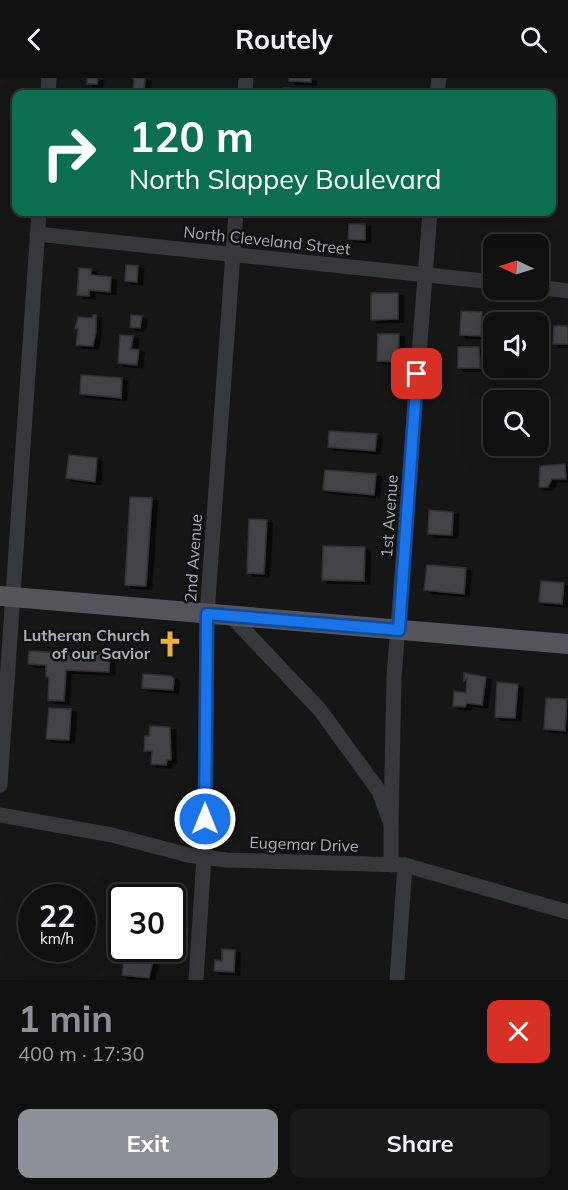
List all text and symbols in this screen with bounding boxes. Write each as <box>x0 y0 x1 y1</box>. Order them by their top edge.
text: Routely <box>235 22 333 56</box>
icon: back <box>18 23 51 56</box>
icon: search <box>517 23 550 56</box>
text: 120 m <box>129 110 254 163</box>
icon: right <box>30 114 108 192</box>
text: North Slappey Boulevard <box>129 162 442 196</box>
street label: North Cleveland Street <box>183 221 352 259</box>
north arrow <box>483 234 549 300</box>
map controls <box>483 234 549 456</box>
button: sound <box>483 312 549 378</box>
pin <box>391 348 442 399</box>
icon: arrive <box>400 357 433 390</box>
button: search <box>483 390 549 456</box>
street label: 1st Avenue <box>376 474 402 558</box>
street label: 2nd Avenue <box>180 513 206 603</box>
place label: Lutheran Church of our Savior <box>23 625 151 663</box>
church icon: Lutheran Church of our Savior <box>155 629 185 659</box>
position arrow <box>173 787 237 851</box>
street label: Eugemar Drive <box>249 832 359 856</box>
speed limit sign: 30 <box>108 884 186 962</box>
text: 22 <box>39 897 75 935</box>
text: km/h <box>40 929 74 948</box>
text: 1 min <box>18 996 113 1041</box>
button: close <box>487 1000 550 1063</box>
text: 400 m · 17:30 <box>18 1041 144 1066</box>
button: Exit <box>18 1109 278 1178</box>
button: Share <box>290 1109 550 1178</box>

